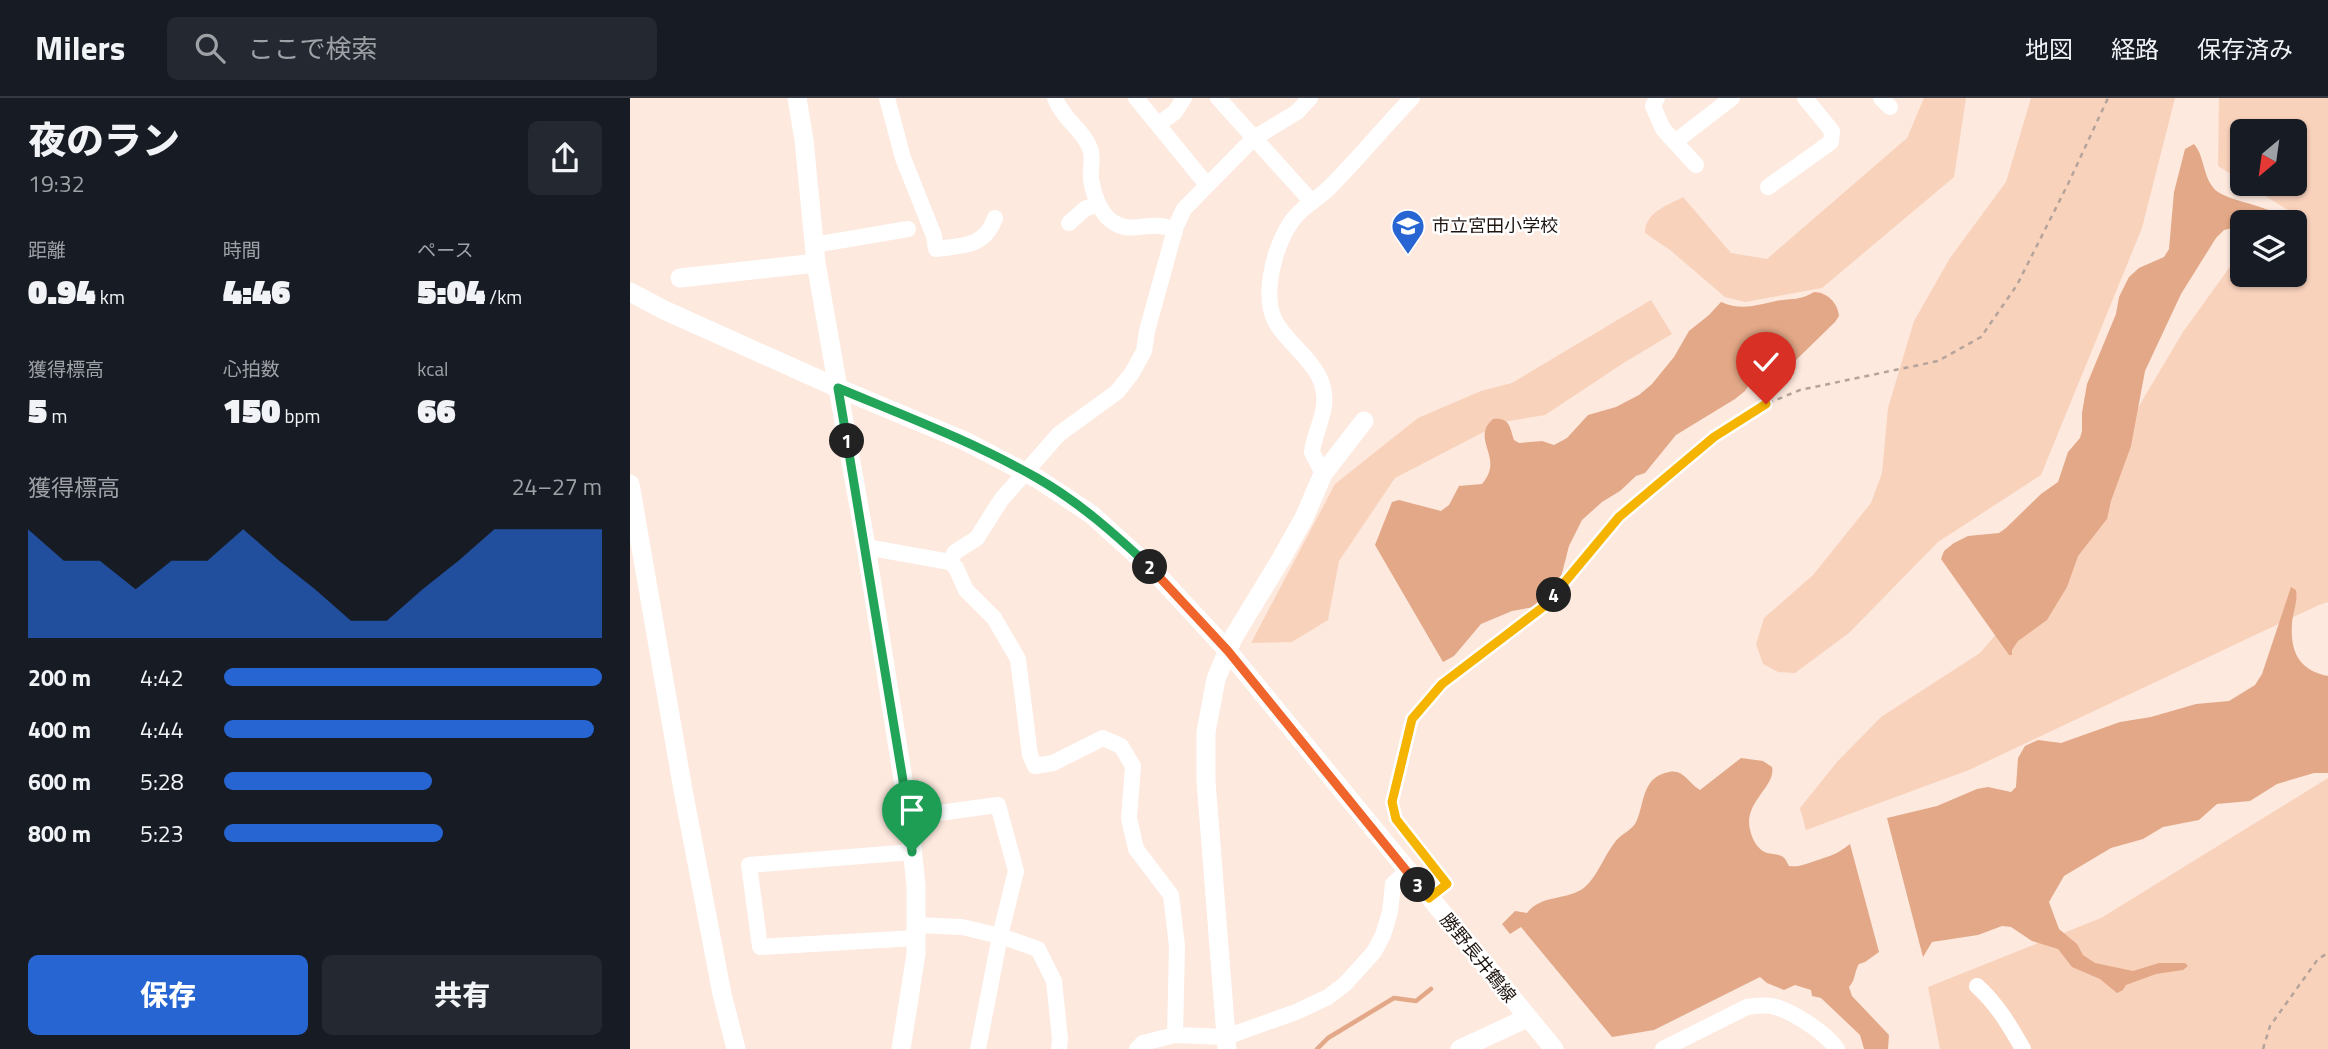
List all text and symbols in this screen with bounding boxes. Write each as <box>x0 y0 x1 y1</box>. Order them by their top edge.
search box <box>167 17 657 80</box>
text: Milers <box>35 23 125 73</box>
icon: search <box>191 29 229 67</box>
text: ここで検索 <box>247 29 377 68</box>
text: 地図 <box>2025 31 2073 67</box>
text: 経路 <box>2111 31 2159 67</box>
text: 保存済み <box>2197 31 2293 67</box>
text: 夜のラン <box>28 111 180 169</box>
north arrow <box>2230 119 2306 196</box>
map controls <box>2230 119 2307 287</box>
button: share <box>528 121 602 195</box>
text: 19:32 <box>28 166 85 201</box>
school or university icon: 市立宮田小学校 <box>1389 207 1427 256</box>
button: layers <box>2230 210 2307 287</box>
place label: 市立宮田小学校 <box>1432 212 1558 239</box>
text: 距離 <box>28 235 66 264</box>
text: 時間 <box>223 235 261 264</box>
text: ペース <box>417 235 473 264</box>
text: 0.94 <box>28 264 96 318</box>
text: 4:46 <box>223 264 291 318</box>
text: 5:04 <box>417 264 485 318</box>
text: km <box>96 282 125 311</box>
text: /km <box>485 282 522 311</box>
pin <box>1736 332 1796 404</box>
icon: check <box>1747 343 1785 381</box>
text: 獲得標高 <box>28 354 104 383</box>
text: 心拍数 <box>223 354 280 383</box>
text: kcal <box>417 354 448 383</box>
text: 5 <box>28 383 47 437</box>
text: 150 <box>223 383 280 437</box>
text: 66 <box>417 383 456 437</box>
text: m <box>47 401 67 430</box>
text: bpm <box>280 401 321 430</box>
pin: 1 <box>830 424 864 458</box>
text: 1 <box>841 426 852 455</box>
text: 24–27 m <box>512 469 602 504</box>
text: 獲得標高 <box>28 470 120 505</box>
pin: 2 <box>1133 550 1168 584</box>
text: 2 <box>1144 552 1155 581</box>
pin: 4 <box>1536 578 1572 612</box>
text: 4 <box>1548 580 1559 609</box>
text: 200 m <box>28 660 91 695</box>
text: 4:42 <box>140 660 184 695</box>
text: 400 m <box>28 712 91 747</box>
text: 4:44 <box>140 712 184 747</box>
text: 600 m <box>28 764 91 799</box>
text: 5:28 <box>140 764 184 799</box>
pin <box>882 780 942 852</box>
icon: arrive <box>893 791 931 829</box>
text: 800 m <box>28 816 91 851</box>
text: 5:23 <box>140 816 184 851</box>
pin: 3 <box>1400 868 1436 902</box>
text: 3 <box>1412 870 1423 899</box>
street label: 勝野長井鶴線 <box>1434 907 1523 1008</box>
button: 保存 <box>28 955 308 1035</box>
button: 共有 <box>322 955 602 1035</box>

